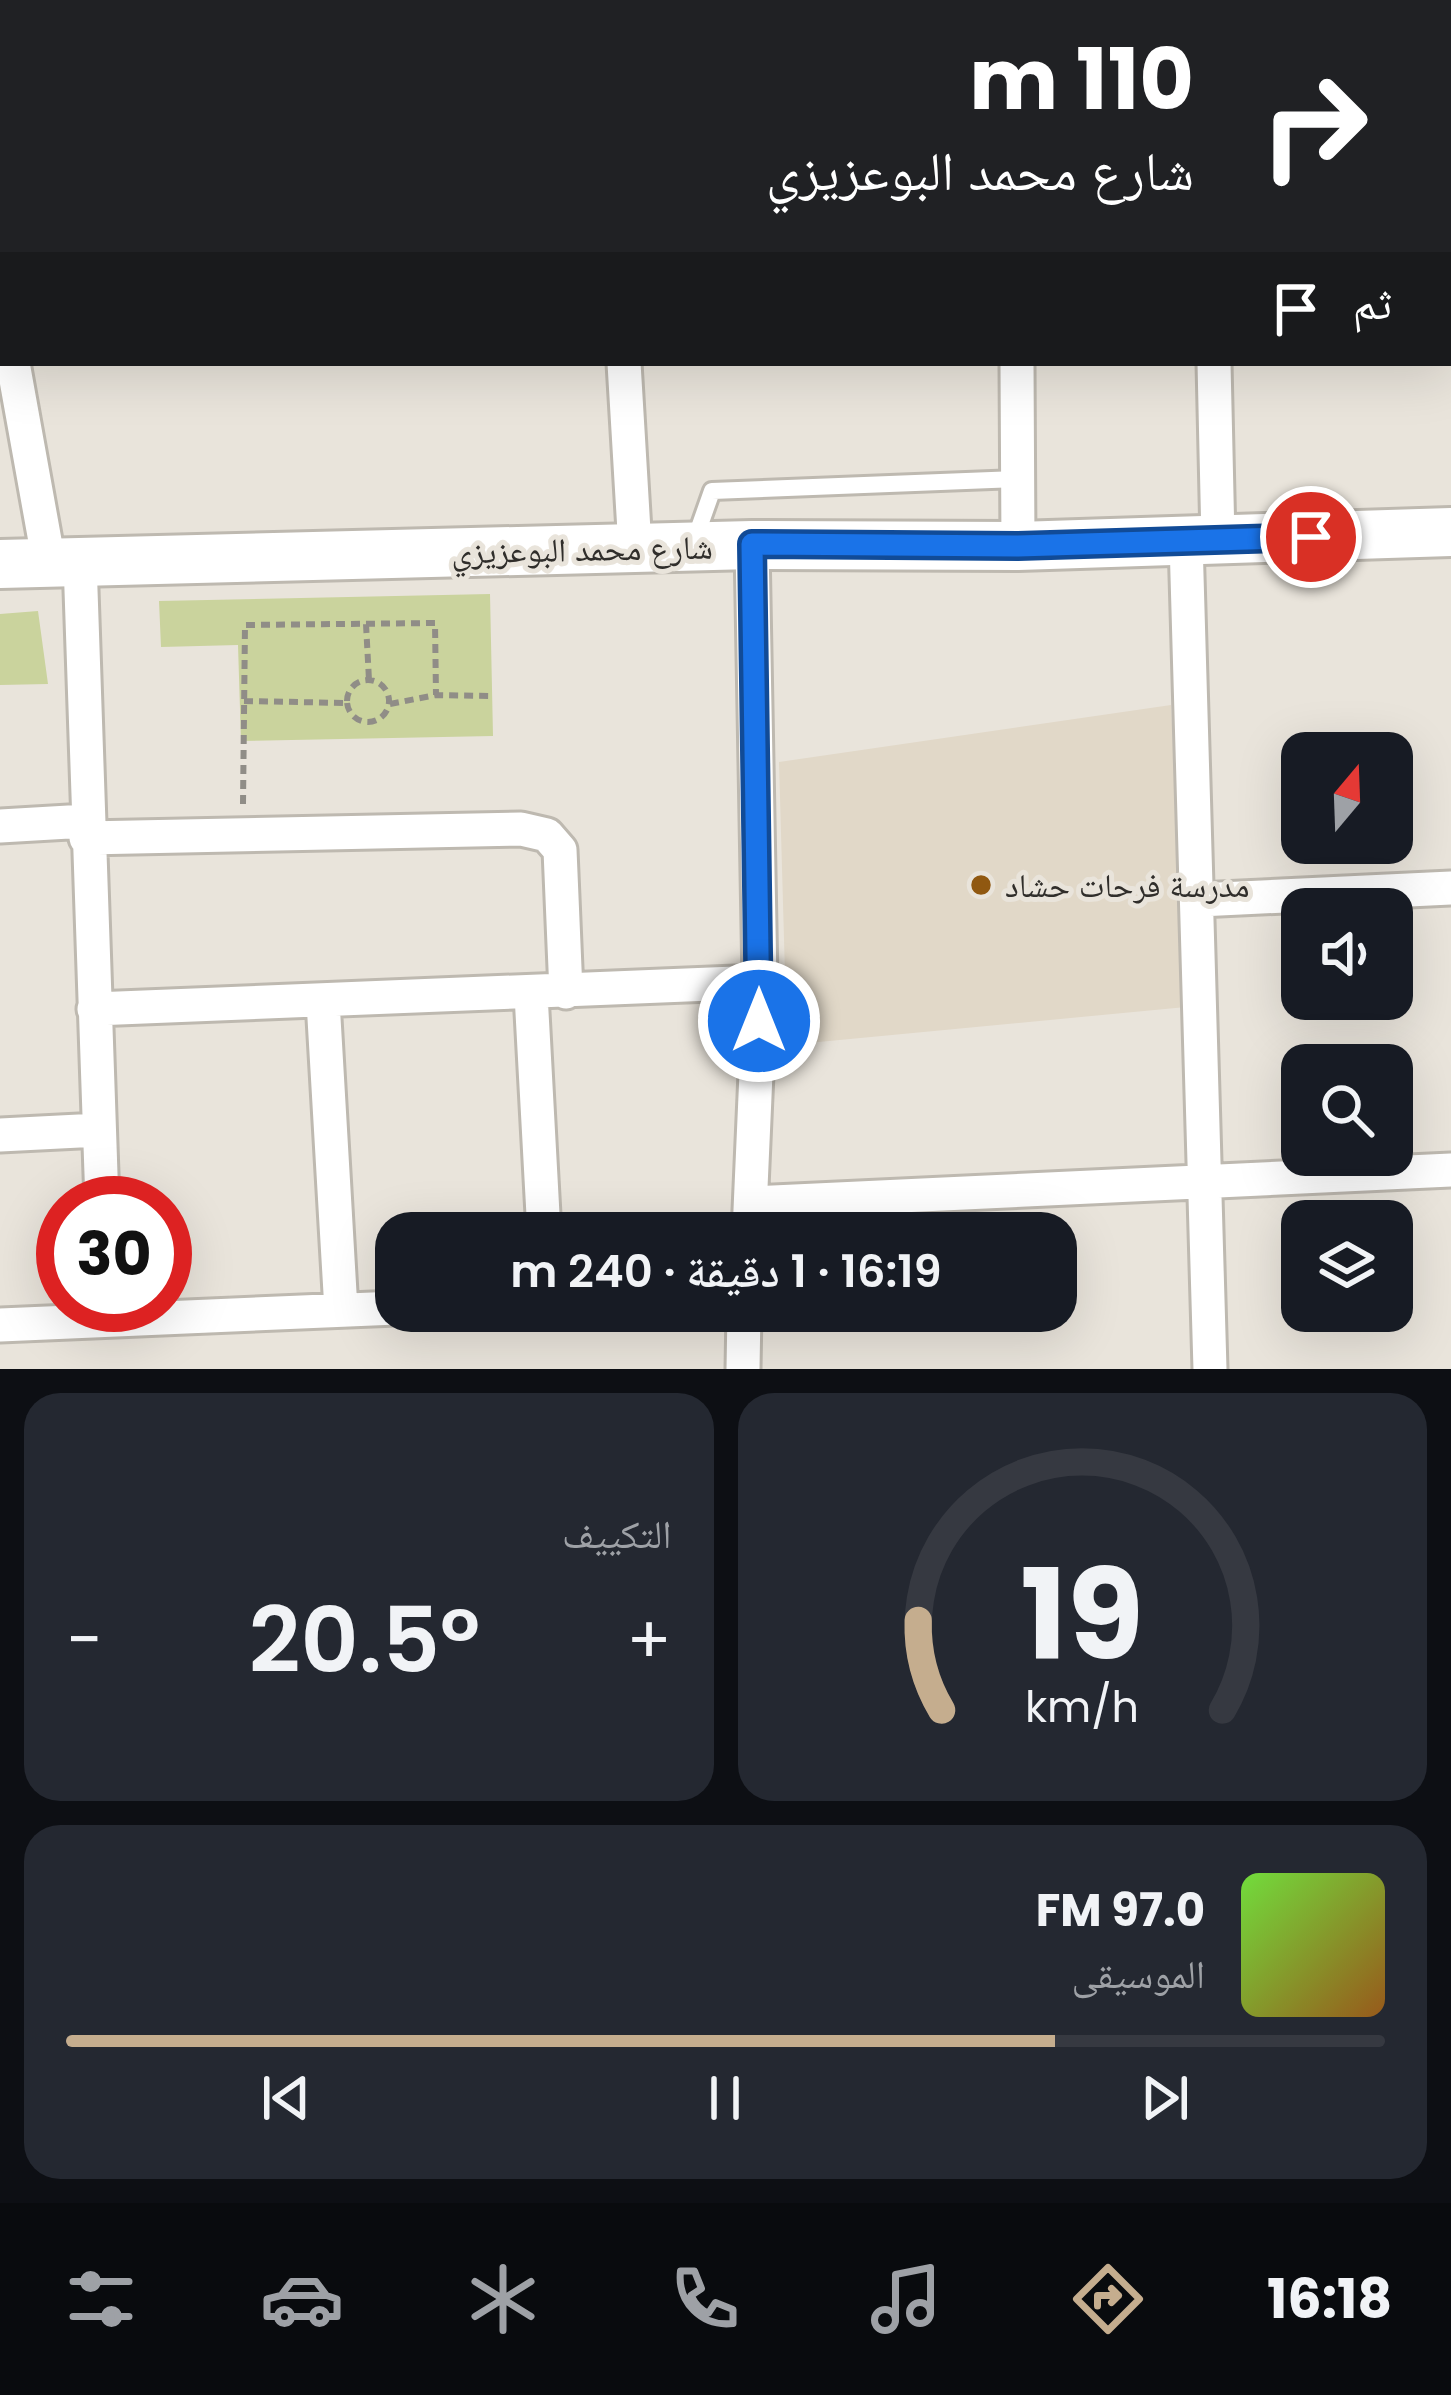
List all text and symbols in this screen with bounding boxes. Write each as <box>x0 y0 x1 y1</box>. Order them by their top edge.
text: 110 m <box>969 21 1194 138</box>
icon: right <box>1236 48 1392 204</box>
text: شارع محمد البوعزيزي <box>766 133 1194 209</box>
text: ثم <box>1353 272 1392 335</box>
icon: arrive <box>1263 276 1329 342</box>
pin <box>1260 486 1362 588</box>
icon: arrive <box>1278 504 1344 570</box>
street label: شارع محمد البوعزيزي <box>451 524 713 578</box>
north arrow <box>1281 732 1413 864</box>
map controls <box>1281 732 1413 1332</box>
place label: مدرسة فرحات حشاد <box>1005 862 1250 909</box>
marker: مدرسة فرحات حشاد <box>968 872 994 898</box>
button: sound <box>1281 888 1413 1020</box>
position arrow <box>696 958 822 1084</box>
button: search <box>1281 1044 1413 1176</box>
speed limit sign: 30 <box>36 1176 192 1332</box>
button: layers <box>1281 1200 1413 1332</box>
text: 16:19 · 1 دقيقة · 240 m <box>510 1240 942 1303</box>
text: التكييف <box>562 1507 672 1562</box>
text: 19 <box>1020 1528 1144 1703</box>
text: 20.5° <box>249 1577 480 1704</box>
text: − <box>66 1594 102 1686</box>
text: + <box>626 1594 671 1686</box>
text: km/h <box>1025 1677 1139 1737</box>
text: 97.0 FM <box>1036 1879 1205 1942</box>
text: الموسيقى <box>1072 1947 1205 2002</box>
icon: previous <box>253 2065 319 2131</box>
icon: pause <box>692 2065 758 2131</box>
icon: next <box>1132 2065 1198 2131</box>
icon: filters <box>59 2257 143 2341</box>
icon: car <box>260 2257 344 2341</box>
icon: climate <box>461 2257 545 2341</box>
icon: phone <box>663 2257 747 2341</box>
icon: music <box>864 2257 948 2341</box>
icon: directions <box>1066 2257 1150 2341</box>
text: 16:18 <box>1267 2261 1392 2337</box>

